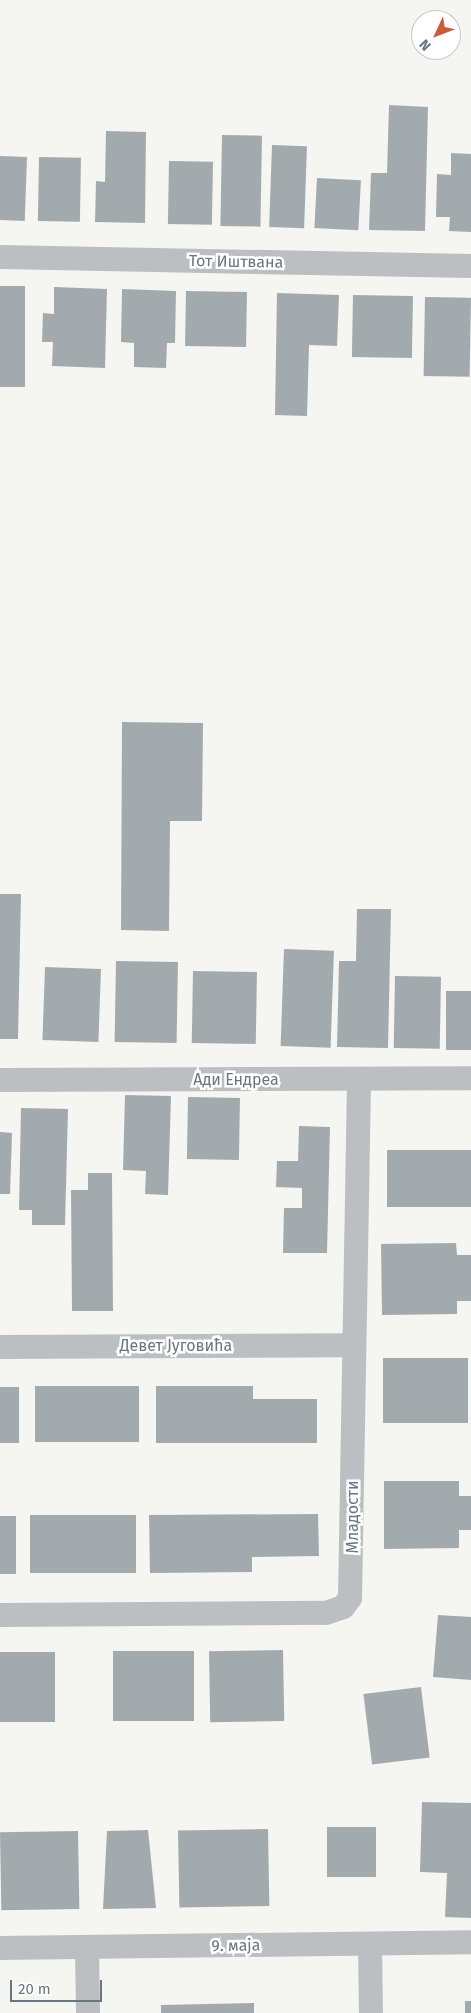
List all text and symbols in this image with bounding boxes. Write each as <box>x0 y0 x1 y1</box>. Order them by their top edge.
north arrow <box>411 10 461 60</box>
text: N <box>416 36 435 54</box>
street label: Тот Иштвана <box>189 252 283 272</box>
street label: Ади Ендреа <box>193 1070 279 1090</box>
street label: Девет Југовића <box>120 1336 232 1356</box>
street label: Младости <box>343 1480 363 1554</box>
street label: 9. маја <box>211 1936 261 1956</box>
scale bar <box>12 1970 105 2002</box>
text: 20 m <box>18 1980 51 1998</box>

